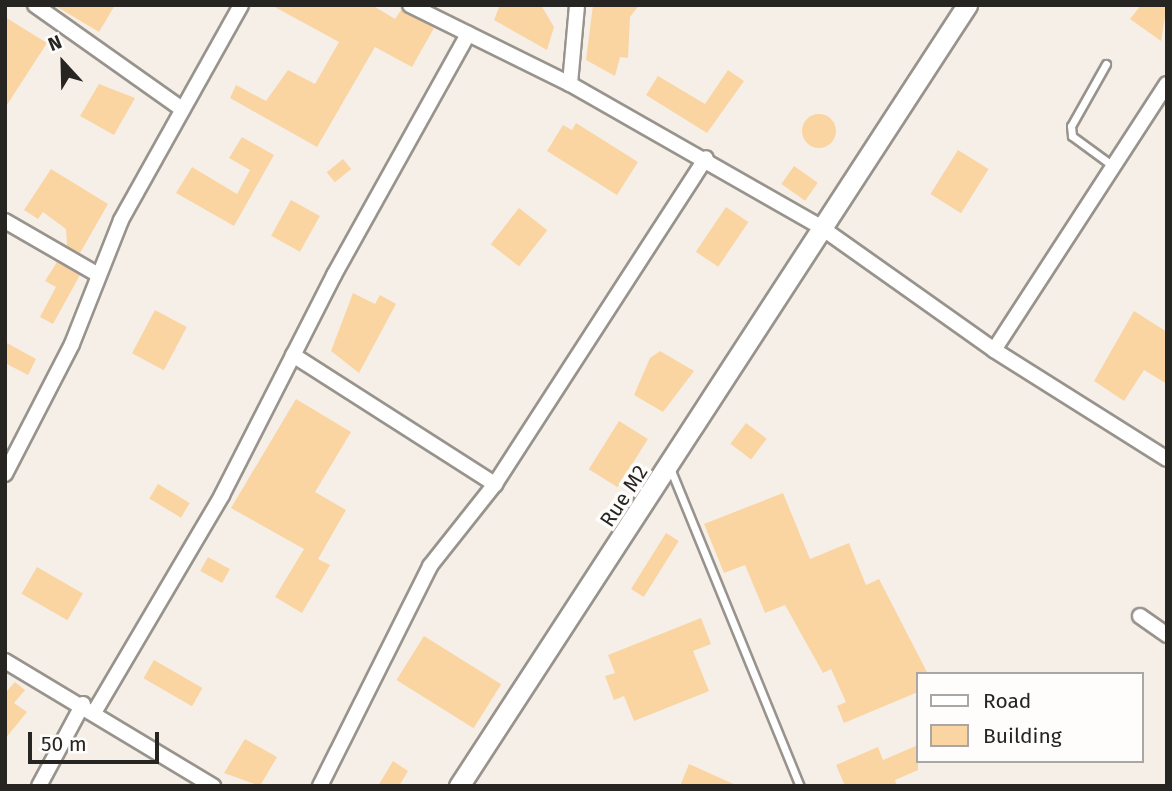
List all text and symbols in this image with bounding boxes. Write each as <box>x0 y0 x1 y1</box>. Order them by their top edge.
north arrow <box>28 28 98 98</box>
text: N <box>45 30 65 56</box>
street label: Rue M2 <box>595 460 653 532</box>
legend <box>916 672 1144 763</box>
text: Road <box>983 688 1031 714</box>
scale bar <box>32 718 163 762</box>
text: Building <box>983 723 1062 749</box>
text: 50 m <box>41 731 87 757</box>

